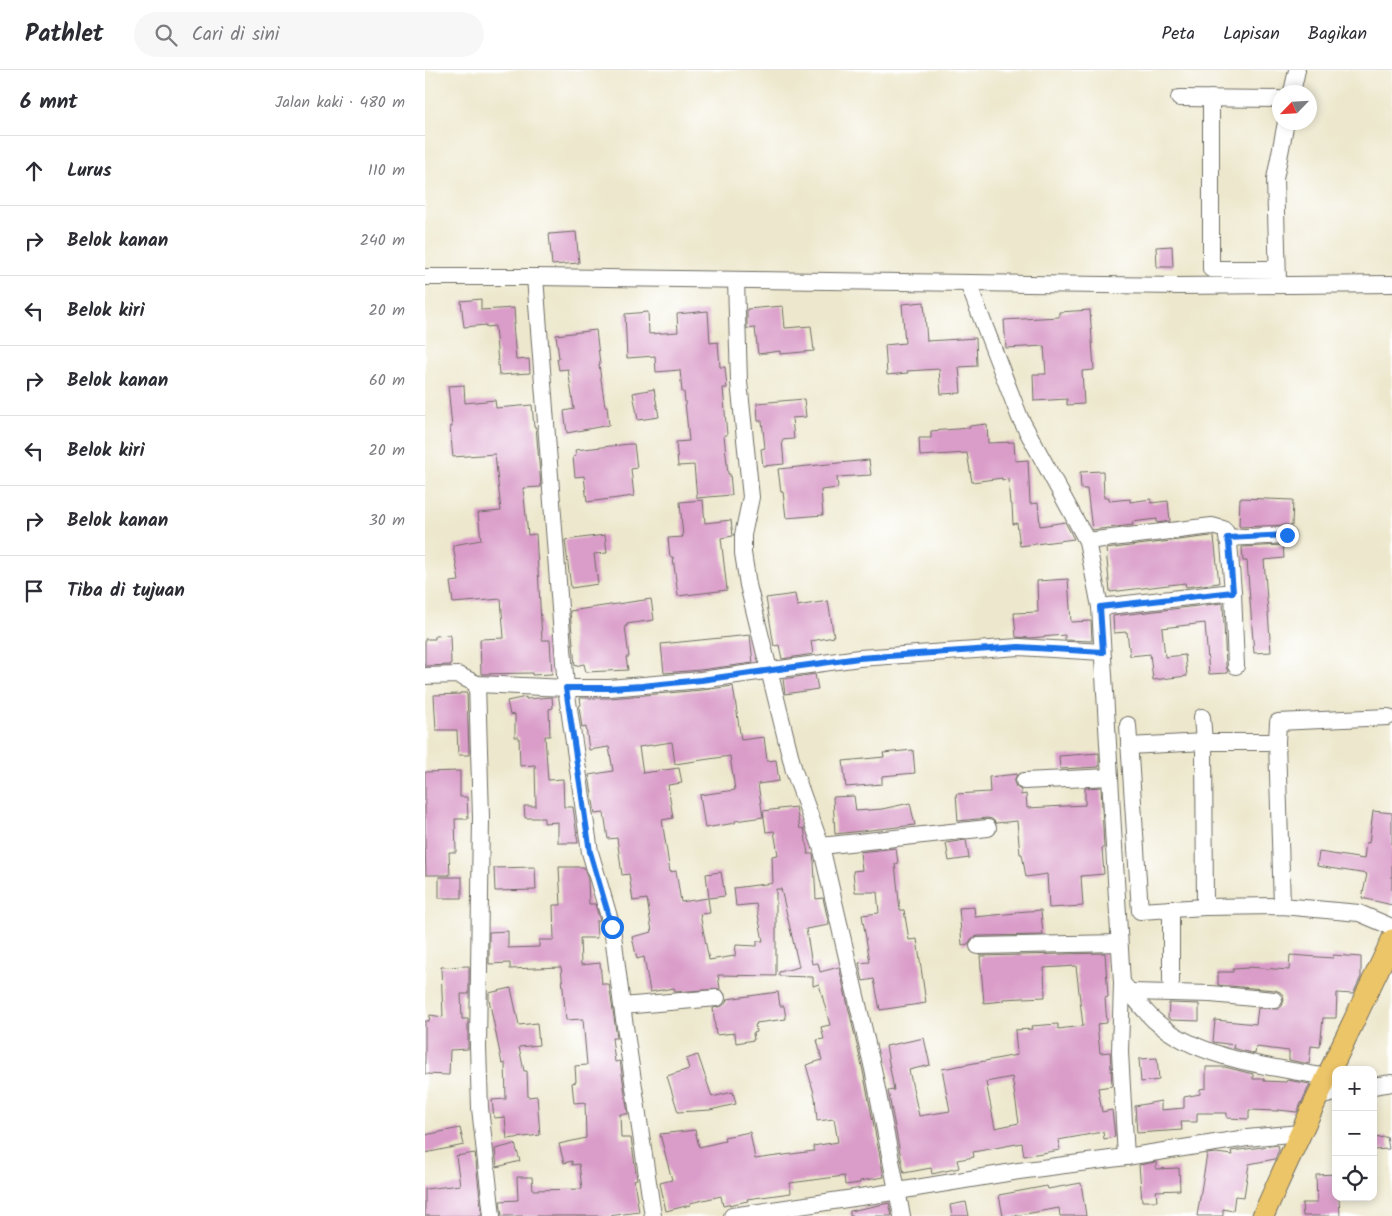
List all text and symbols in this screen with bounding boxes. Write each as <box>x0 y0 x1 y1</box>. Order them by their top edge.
search box <box>134 12 484 57</box>
text: Pathlet <box>25 15 104 54</box>
text: Cari di sini <box>192 20 279 50</box>
text: Peta <box>1162 20 1195 49</box>
text: Lapisan <box>1223 20 1280 49</box>
text: Bagikan <box>1308 20 1367 49</box>
icon: search <box>152 21 180 49</box>
north arrow <box>1272 85 1317 130</box>
text: 6 mnt <box>20 86 78 119</box>
text: Jalan kaki · 480 m <box>275 90 405 115</box>
text: Lurus <box>67 156 112 186</box>
icon: ahead <box>20 157 48 185</box>
text: 110 m <box>368 158 405 183</box>
text: Belok kanan <box>67 226 168 256</box>
icon: right <box>20 227 48 255</box>
text: 240 m <box>360 228 405 253</box>
text: Belok kiri <box>67 296 145 326</box>
icon: left <box>20 297 48 325</box>
text: 20 m <box>369 298 405 323</box>
text: Belok kanan <box>67 366 168 396</box>
icon: right <box>20 367 48 395</box>
text: 60 m <box>369 368 405 393</box>
text: Belok kiri <box>67 436 145 466</box>
icon: left <box>20 437 48 465</box>
text: 20 m <box>369 438 405 463</box>
text: Belok kanan <box>67 506 168 536</box>
icon: right <box>20 507 48 535</box>
text: 30 m <box>369 508 405 533</box>
route end <box>1276 524 1299 547</box>
text: Tiba di tujuan <box>67 576 185 606</box>
icon: arrive <box>20 577 48 605</box>
route start <box>601 916 624 939</box>
map controls <box>1332 1066 1377 1201</box>
button: + <box>1332 1066 1377 1111</box>
button: − <box>1332 1111 1377 1156</box>
button: locate <box>1332 1156 1377 1201</box>

